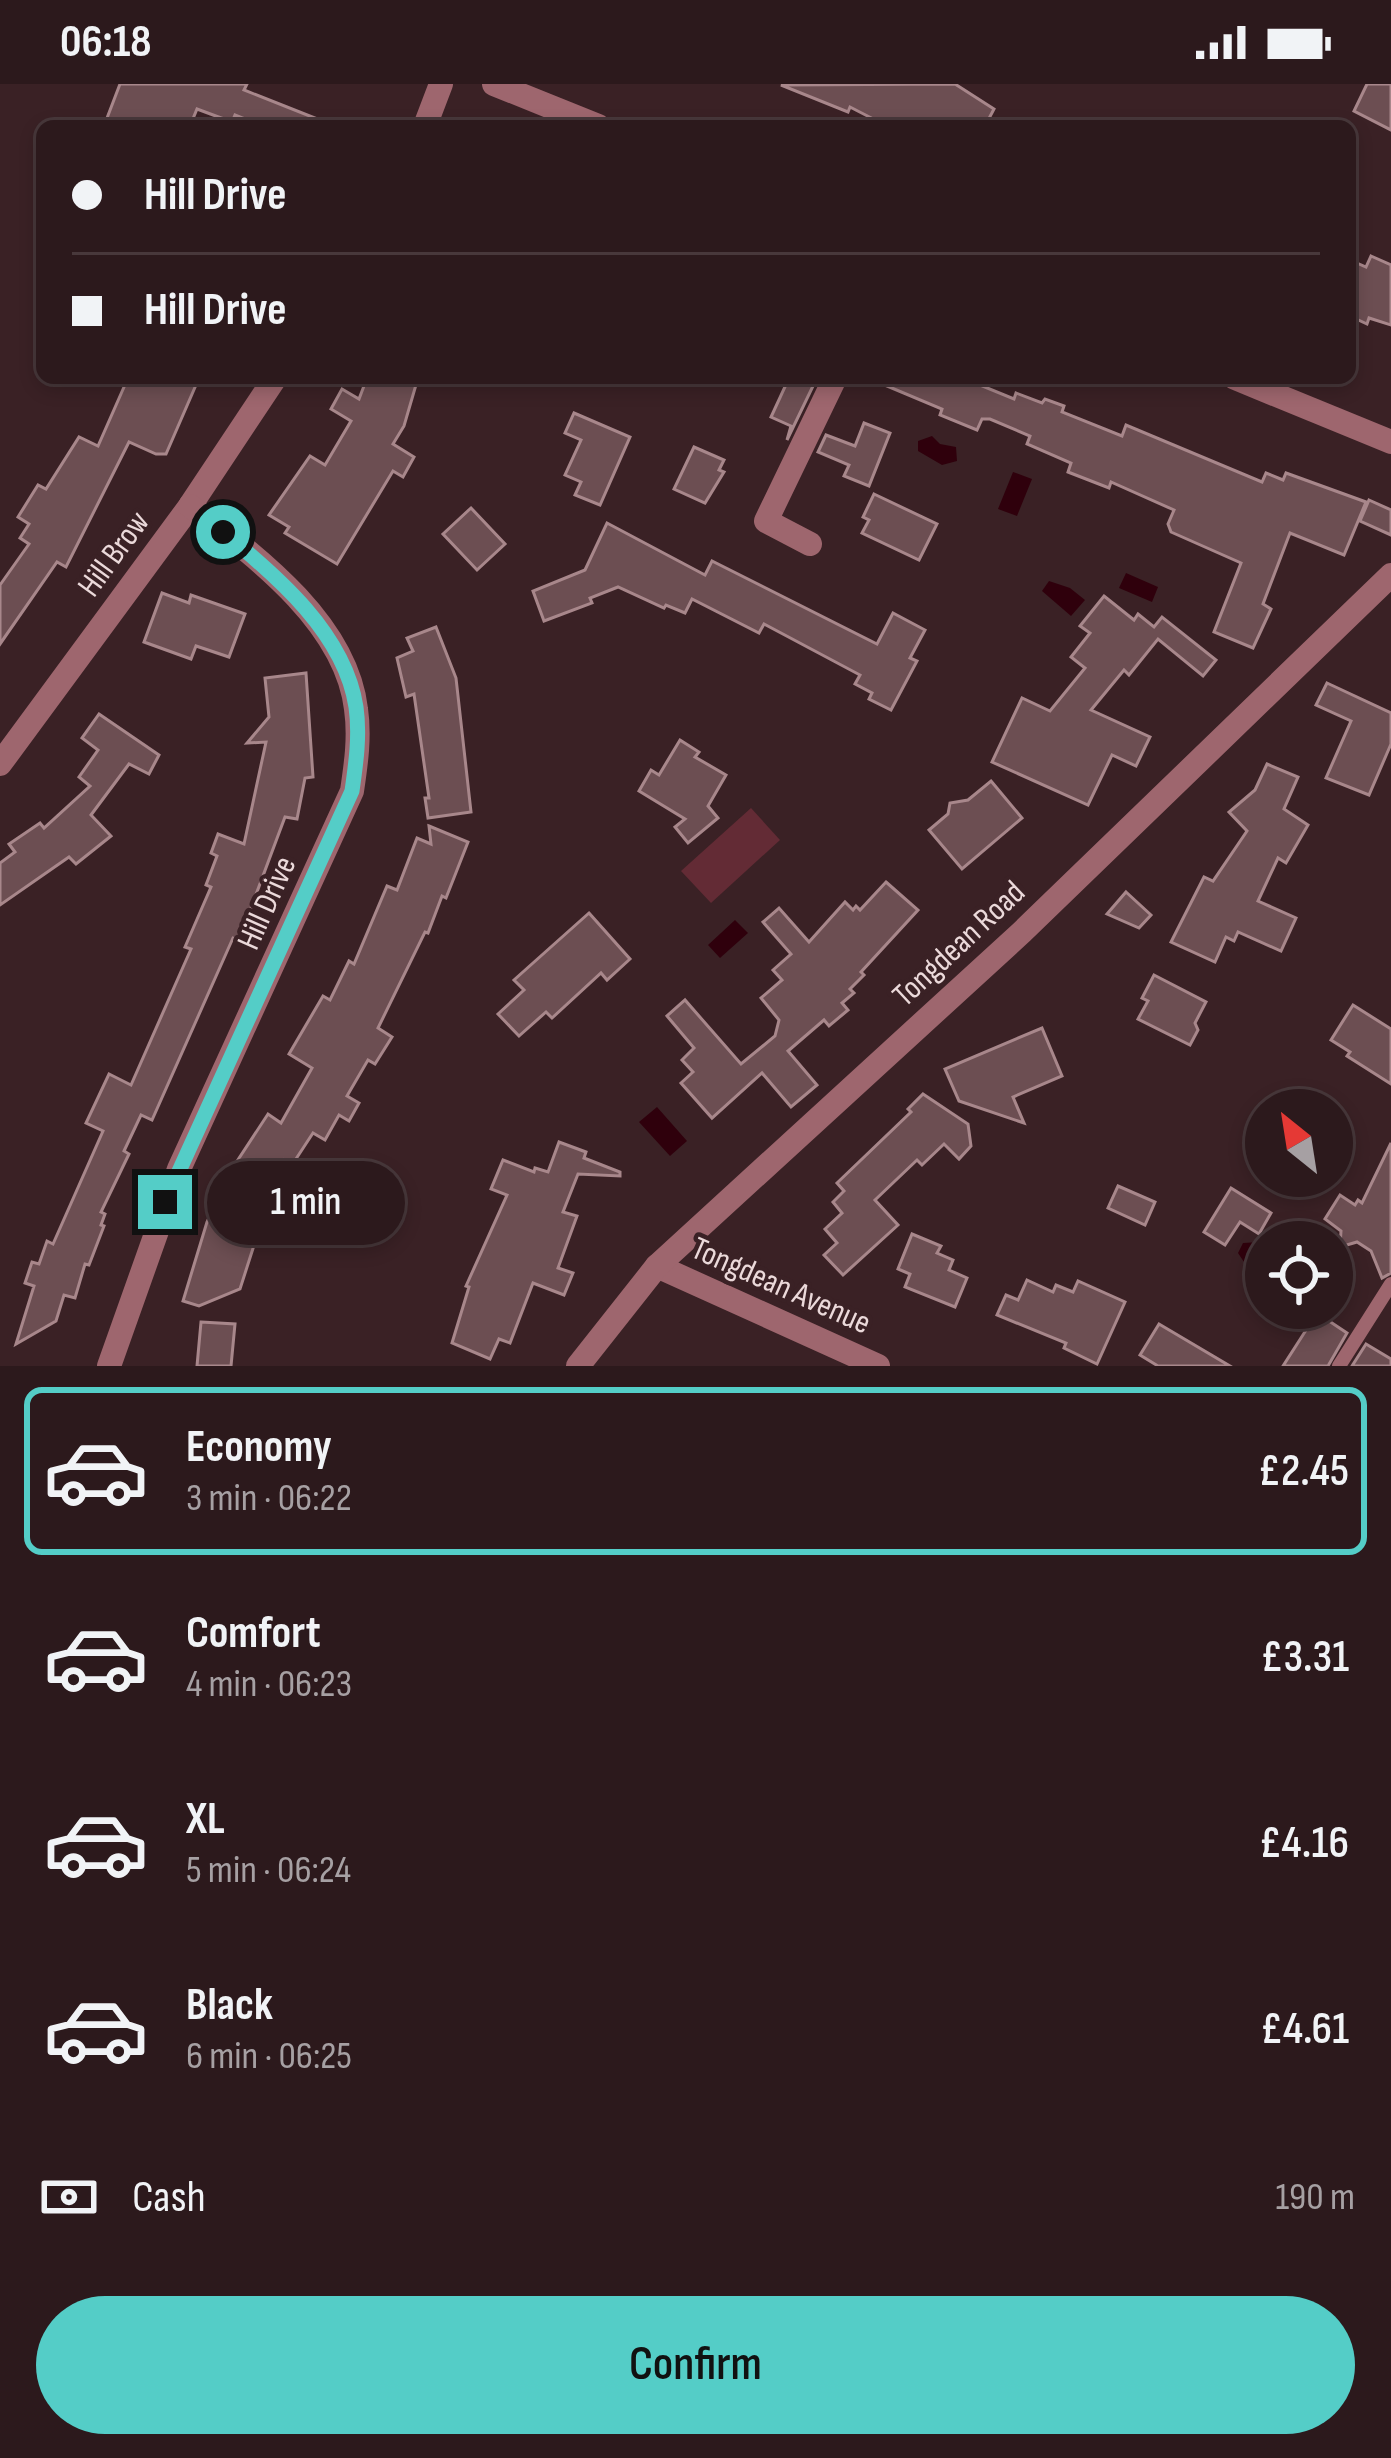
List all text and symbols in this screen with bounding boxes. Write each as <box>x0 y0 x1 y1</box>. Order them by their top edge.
text: 06:18 <box>60 15 152 70</box>
text: Hill Drive <box>144 168 286 223</box>
text: Hill Drive <box>144 283 286 338</box>
street label: Hill Brow <box>70 503 158 605</box>
route start <box>196 505 250 559</box>
street label: Hill Drive <box>229 850 305 956</box>
street label: Tongdean Road <box>885 873 1033 1015</box>
north arrow <box>1245 1089 1353 1197</box>
map controls <box>1245 1089 1353 1329</box>
callout: 1 min <box>207 1160 405 1244</box>
route end <box>138 1175 192 1229</box>
text: 1 min <box>271 1179 341 1226</box>
button: locate <box>1245 1221 1353 1329</box>
street label: Tongdean Avenue <box>685 1229 877 1343</box>
icon: car <box>42 1417 150 1525</box>
text: Economy <box>186 1420 332 1475</box>
text: £2.45 <box>1258 1444 1349 1499</box>
text: 3 min · 06:22 <box>186 1475 352 1522</box>
icon: car <box>42 1603 150 1711</box>
text: Comfort <box>186 1606 321 1661</box>
text: £3.31 <box>1261 1630 1349 1685</box>
text: 4 min · 06:23 <box>186 1661 352 1708</box>
icon: car <box>42 1789 150 1897</box>
text: XL <box>186 1792 225 1847</box>
text: £4.16 <box>1259 1816 1349 1871</box>
text: 5 min · 06:24 <box>186 1847 351 1894</box>
icon: car <box>42 1975 150 2083</box>
text: Black <box>186 1978 273 2033</box>
text: £4.61 <box>1260 2002 1349 2057</box>
text: 6 min · 06:25 <box>186 2033 352 2080</box>
icon: cash <box>36 2164 102 2230</box>
text: Cash <box>132 2170 206 2225</box>
text: 190 m <box>1275 2174 1355 2221</box>
button: Confirm <box>36 2296 1355 2434</box>

